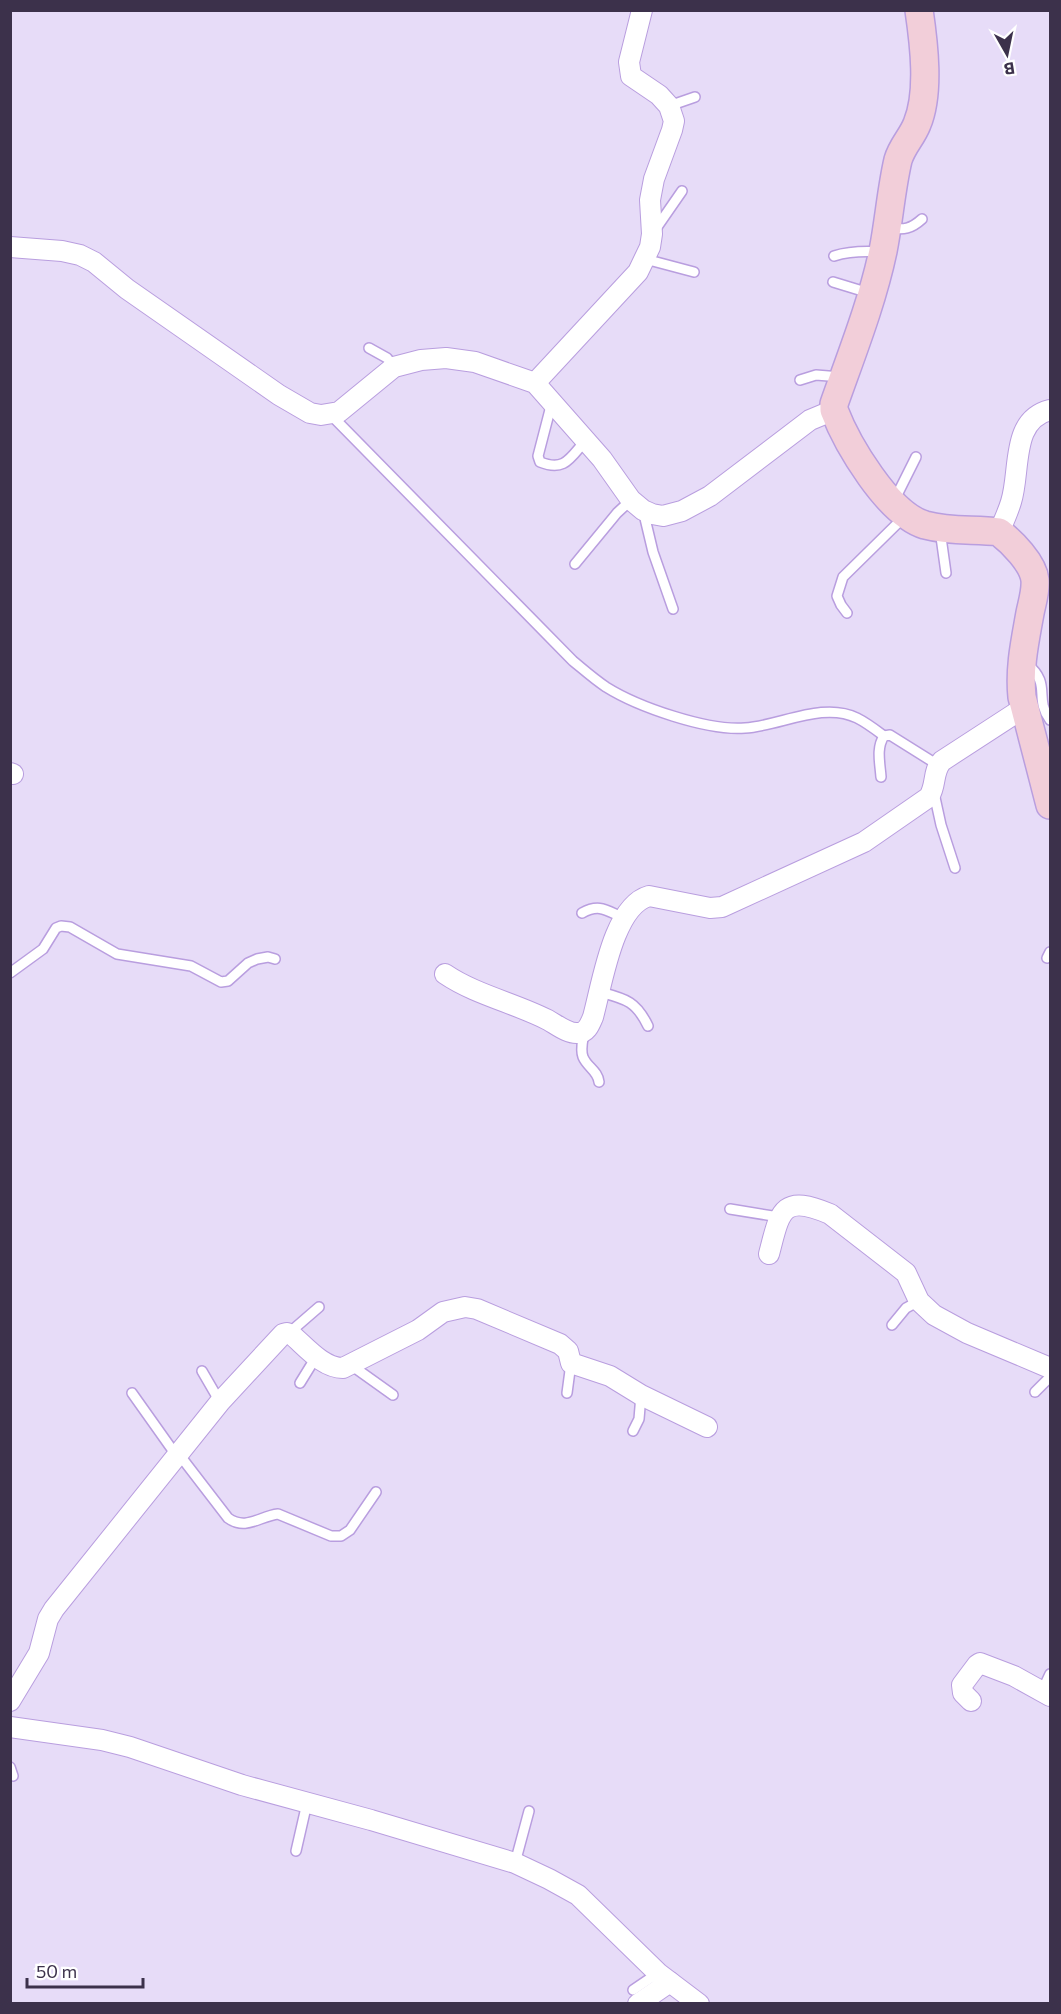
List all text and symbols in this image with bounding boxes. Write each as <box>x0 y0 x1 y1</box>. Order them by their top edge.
north arrow <box>977 24 1037 84</box>
text: B <box>1002 59 1016 80</box>
scale bar <box>27 1951 142 1989</box>
text: 50 m <box>36 1960 77 1982</box>

